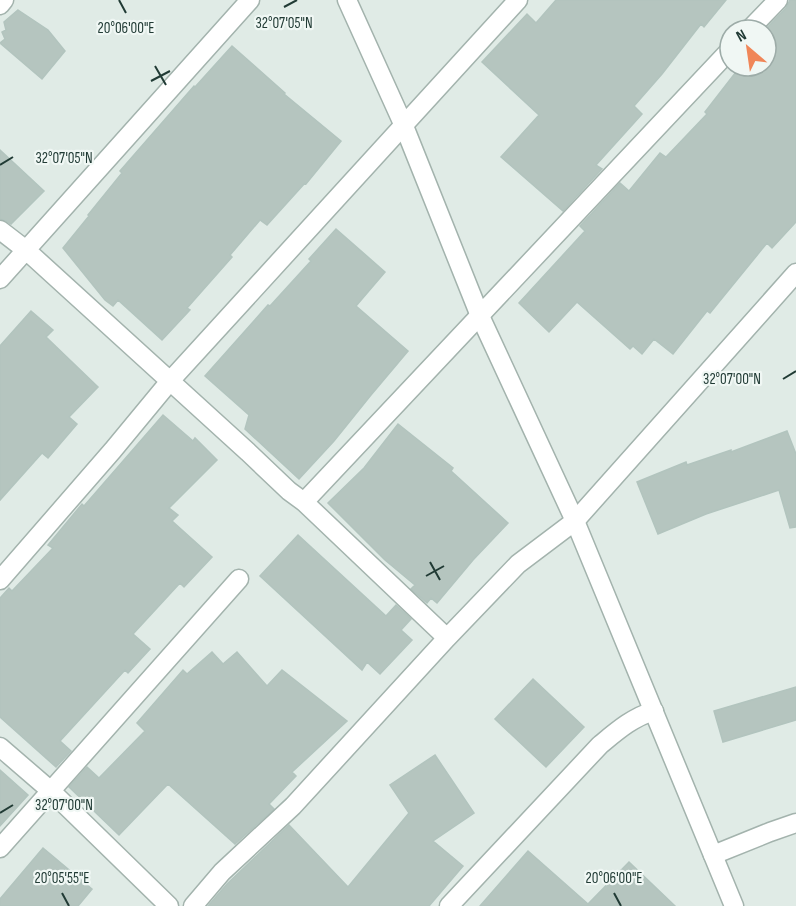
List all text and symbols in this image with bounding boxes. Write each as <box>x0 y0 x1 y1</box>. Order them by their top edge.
text: 32°07'05"N <box>255 14 313 33</box>
north arrow <box>718 18 778 78</box>
text: 20°06'00"E <box>98 19 154 38</box>
text: N <box>733 26 750 47</box>
text: 32°07'05"N <box>35 149 93 168</box>
text: 32°07'00"N <box>703 370 761 389</box>
text: 32°07'00"N <box>35 796 93 815</box>
text: 20°05'55"E <box>35 869 90 888</box>
text: 20°06'00"E <box>586 869 642 888</box>

